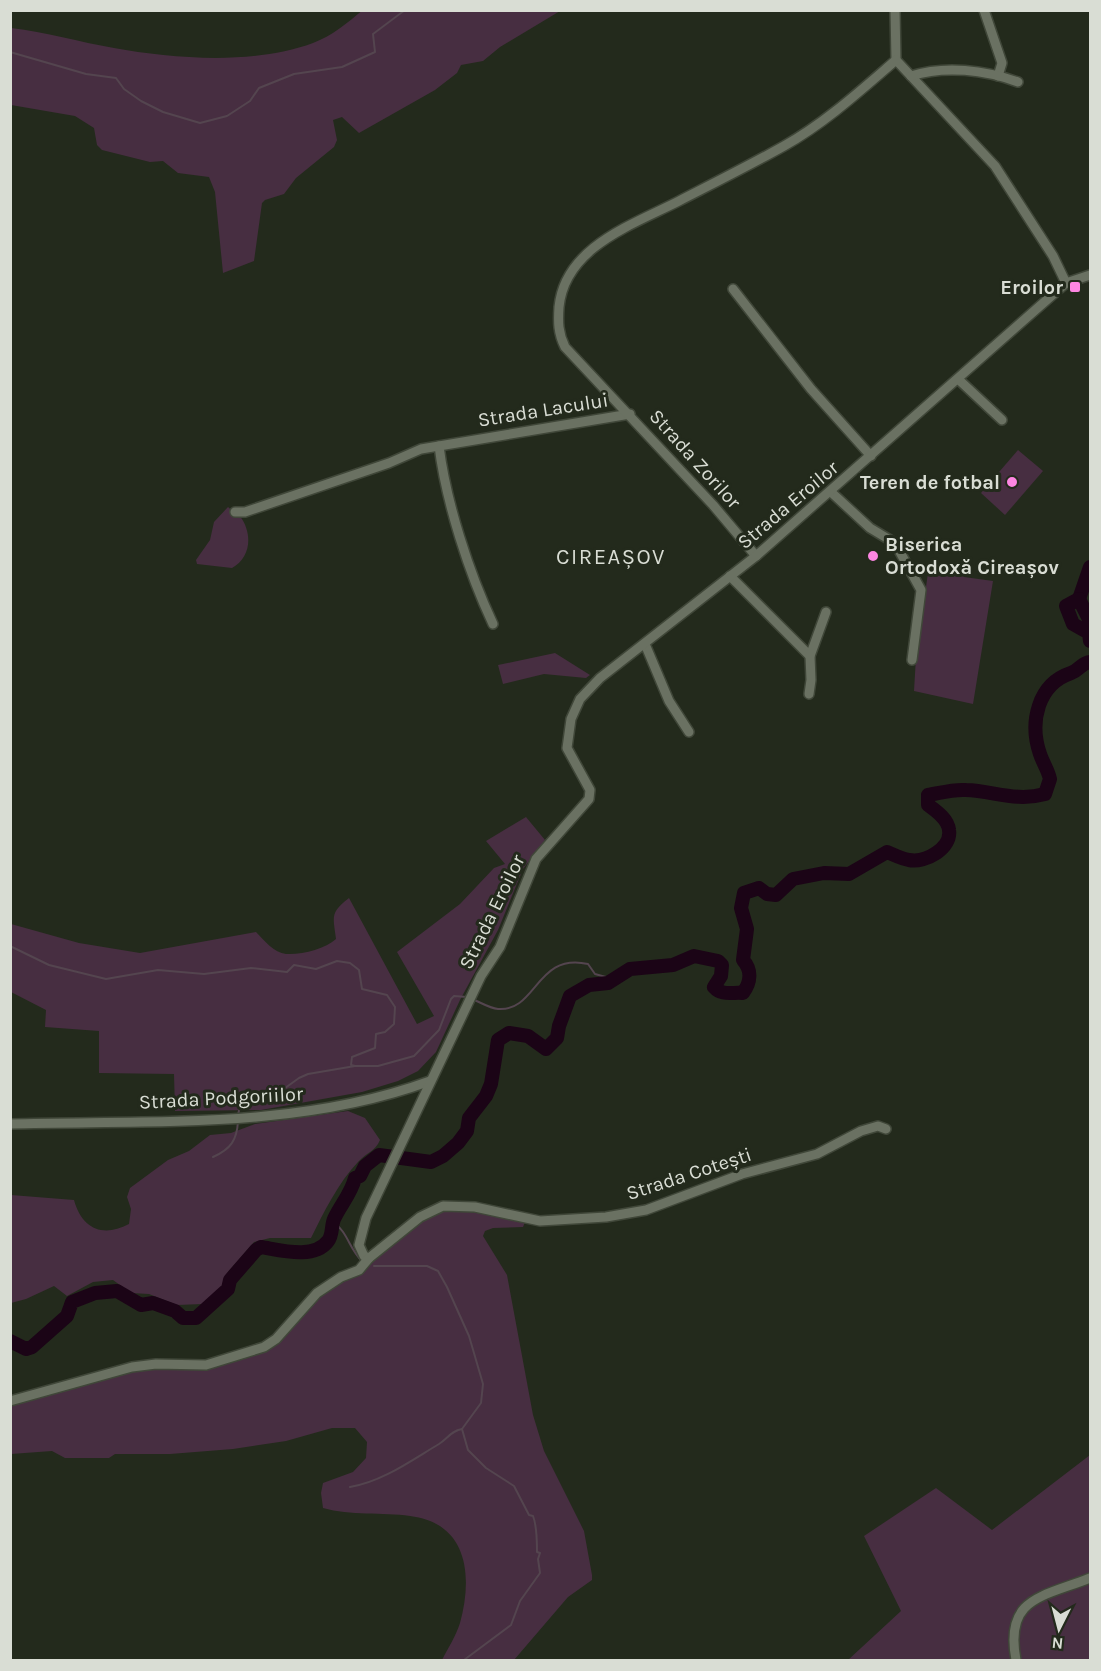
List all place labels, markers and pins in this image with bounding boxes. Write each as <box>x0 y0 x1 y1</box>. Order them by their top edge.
place label: Eroilor <box>1000 276 1063 299</box>
marker: Eroilor <box>1068 280 1082 294</box>
place label: Teren de fotbal <box>860 471 1000 494</box>
marker: Teren de fotbal <box>1005 475 1019 489</box>
place label: Biserica Ortodoxă Cireașov <box>885 533 1059 579</box>
marker: Biserica Ortodoxă Cireașov <box>866 549 880 563</box>

